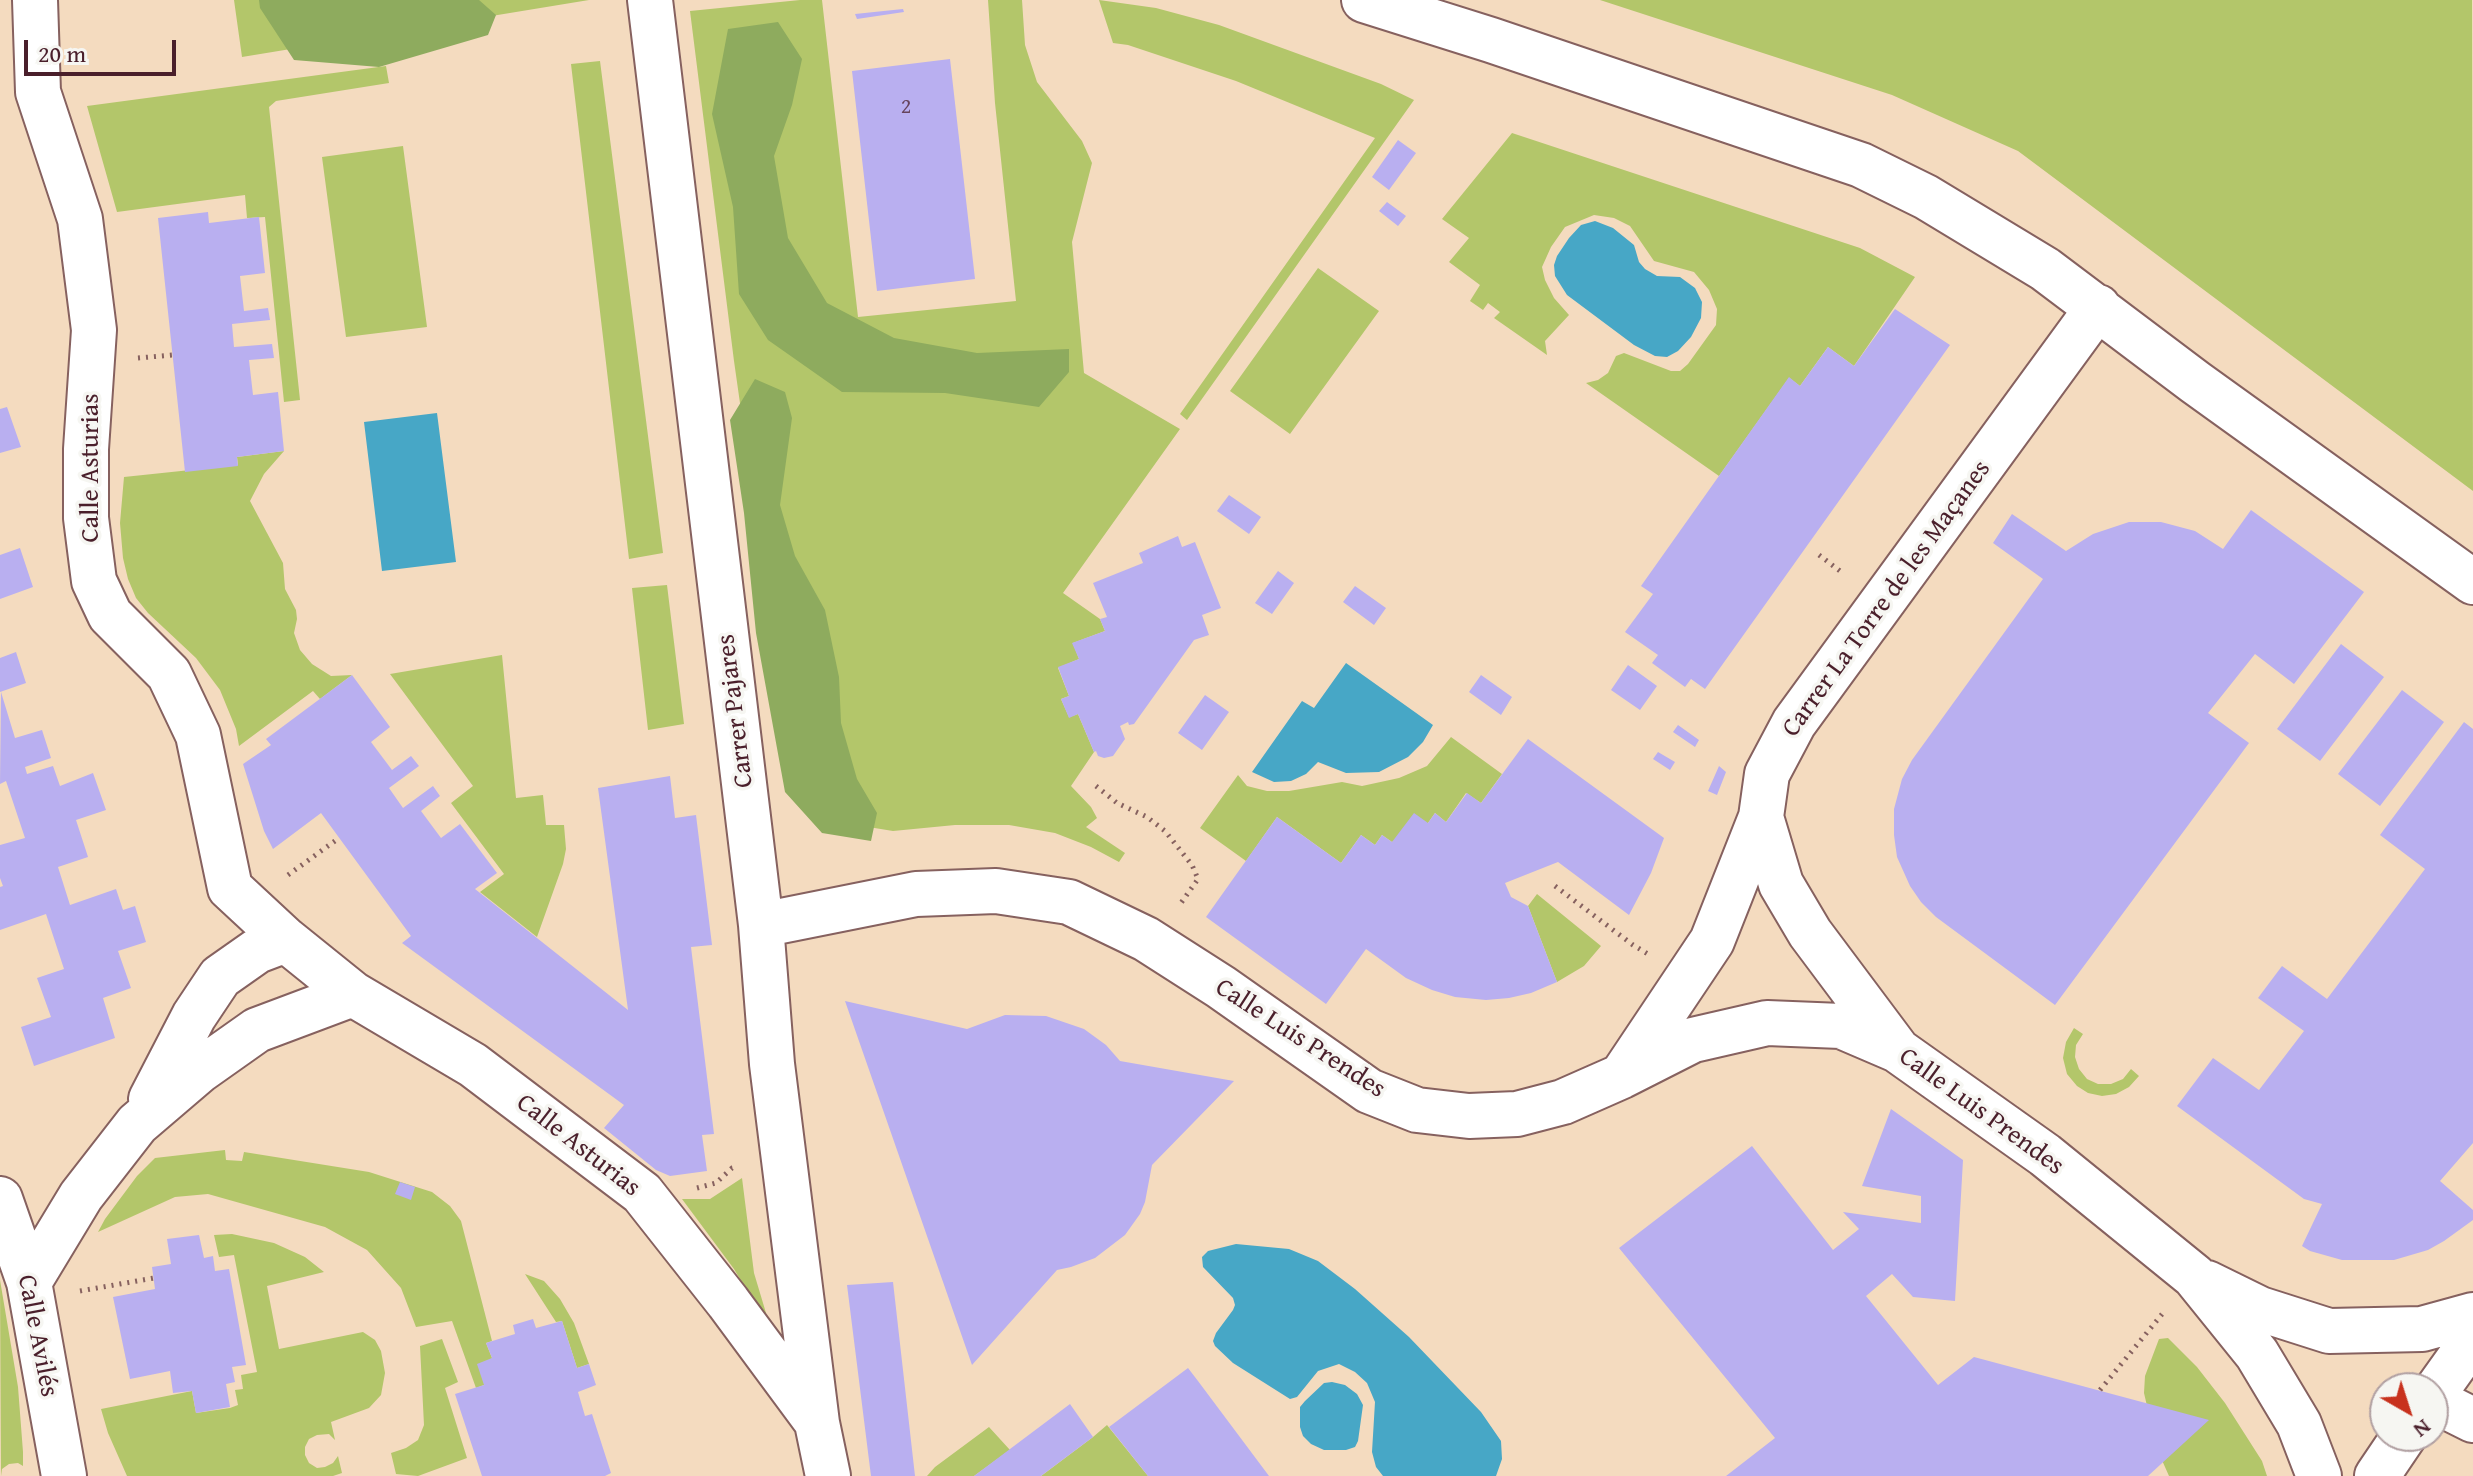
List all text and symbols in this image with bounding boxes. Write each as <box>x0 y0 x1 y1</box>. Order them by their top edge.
scale bar <box>28 24 180 74</box>
text: 20 m <box>38 36 86 71</box>
house number: 2 <box>901 94 911 120</box>
street label: Calle Asturias <box>75 394 107 542</box>
street label: Carrer La Torre de les Maçanes <box>1776 455 1998 743</box>
street label: Carrer Pajares <box>711 632 761 790</box>
street label: Calle Luis Prendes <box>1209 972 1391 1106</box>
street label: Calle Luis Prendes <box>1892 1042 2070 1182</box>
street label: Calle Asturias <box>510 1088 646 1204</box>
street label: Calle Avilés <box>10 1272 64 1400</box>
north arrow <box>2369 1372 2449 1452</box>
text: N <box>2407 1412 2439 1446</box>

